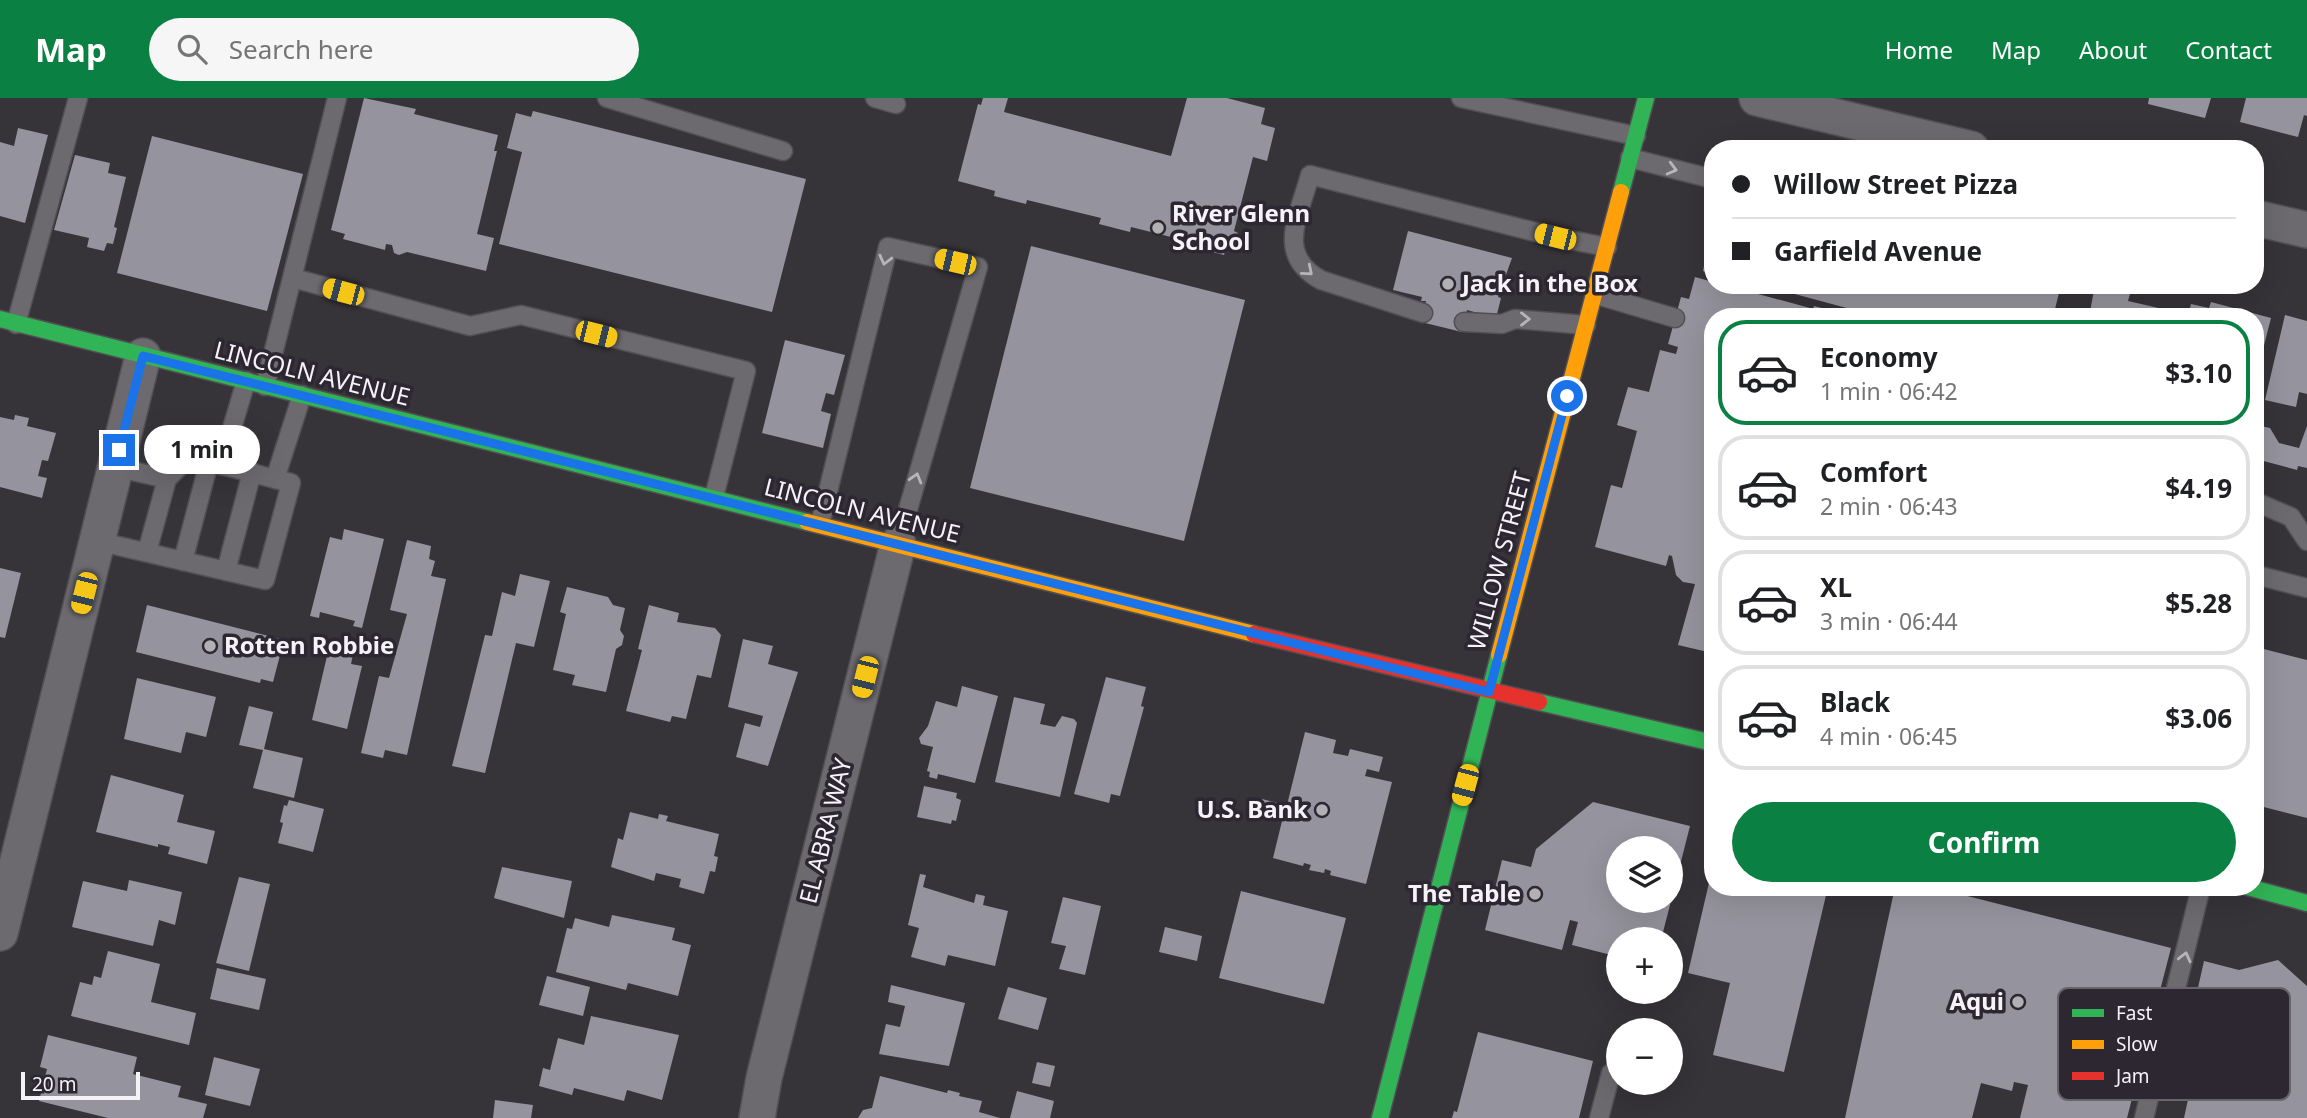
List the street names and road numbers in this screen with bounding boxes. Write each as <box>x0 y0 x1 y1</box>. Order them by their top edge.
street label: LINCOLN AVENUE <box>211 332 414 413</box>
street label: WILLOW STREET <box>1459 467 1538 654</box>
street label: LINCOLN AVENUE <box>761 469 964 550</box>
street label: EL ABRA WAY <box>791 754 859 907</box>

